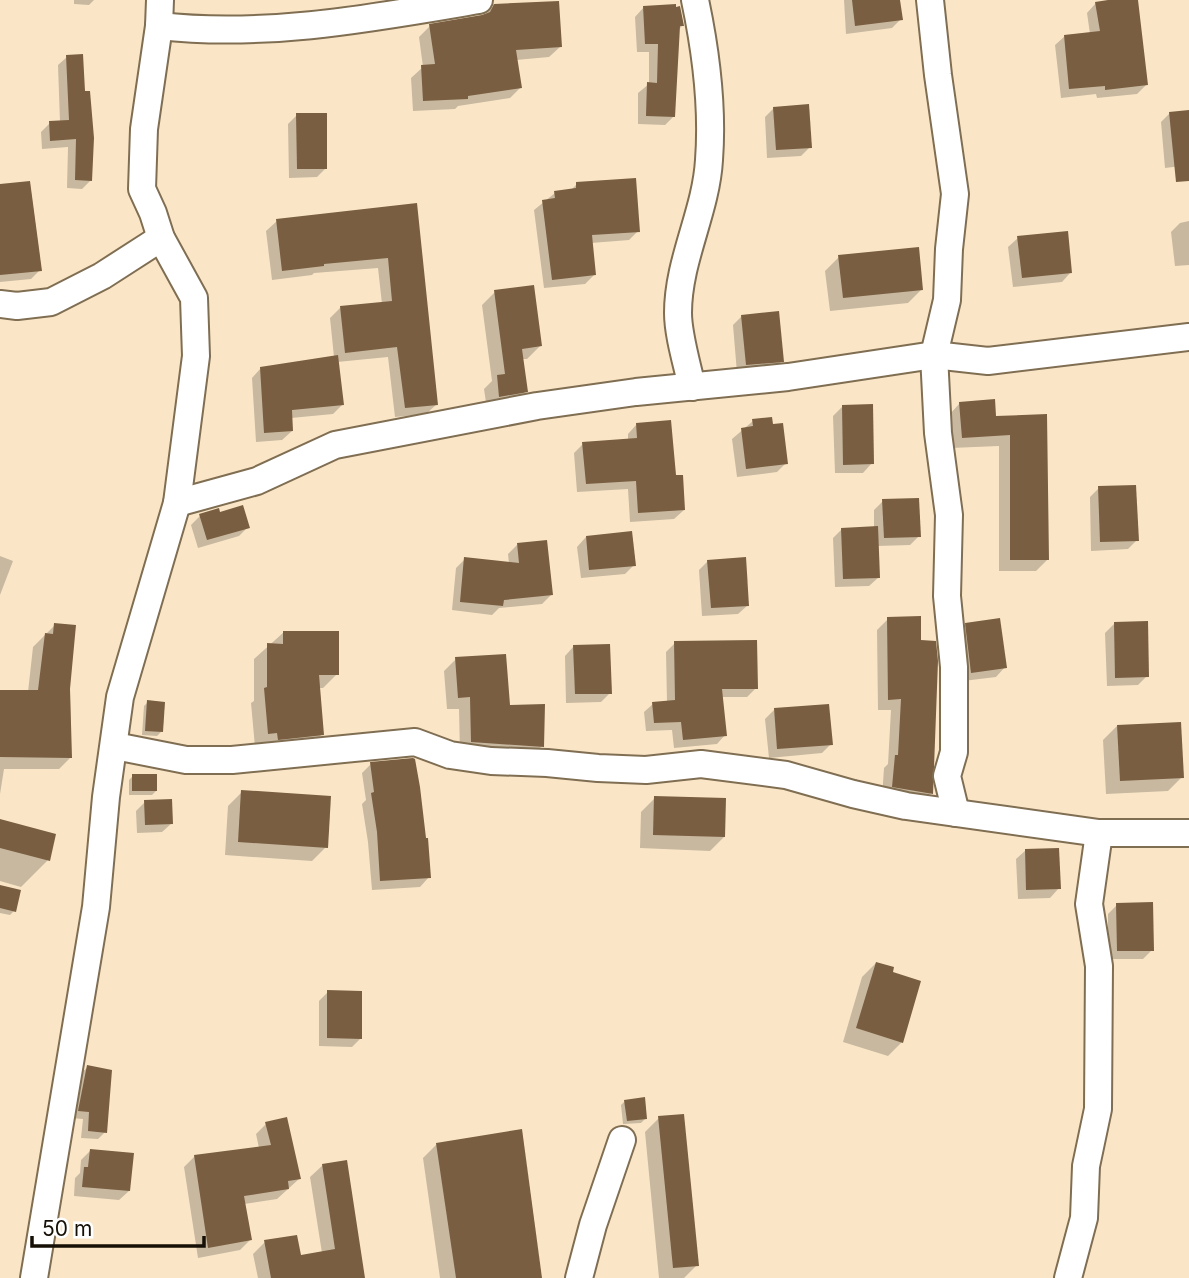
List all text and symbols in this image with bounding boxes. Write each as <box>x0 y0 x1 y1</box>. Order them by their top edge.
scale bar <box>32 1204 203 1248</box>
text: 50 m <box>42 1216 92 1241</box>

